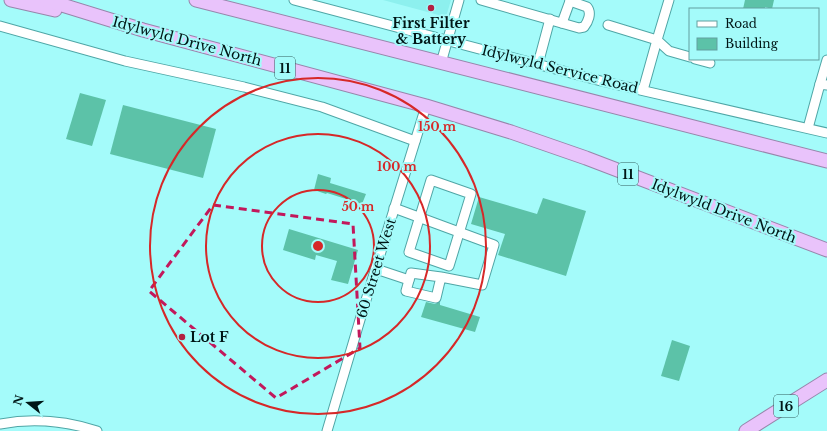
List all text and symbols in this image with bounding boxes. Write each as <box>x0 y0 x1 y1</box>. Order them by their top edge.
marker: First Filter & Battery <box>426 3 436 13</box>
legend <box>689 8 819 60</box>
street label: Idylwyld Drive North <box>110 12 264 70</box>
place label: First Filter & Battery <box>392 14 470 48</box>
text: Road <box>725 16 757 31</box>
text: Building <box>725 36 779 51</box>
street label: Idylwyld Service Road <box>480 41 641 97</box>
road number: 11 <box>275 57 295 79</box>
text: 150 m <box>418 119 457 134</box>
text: 100 m <box>377 159 418 174</box>
road number: 11 <box>618 163 638 185</box>
street label: Idylwyld Drive North <box>649 175 799 247</box>
text: 50 m <box>342 199 375 214</box>
street label: 60 Street West <box>352 215 400 320</box>
centre of rings <box>311 239 325 253</box>
place label: Lot F <box>190 328 229 346</box>
marker: Lot F <box>177 332 187 342</box>
north arrow <box>8 383 48 423</box>
text: N <box>10 392 27 407</box>
road number: 16 <box>774 395 798 417</box>

